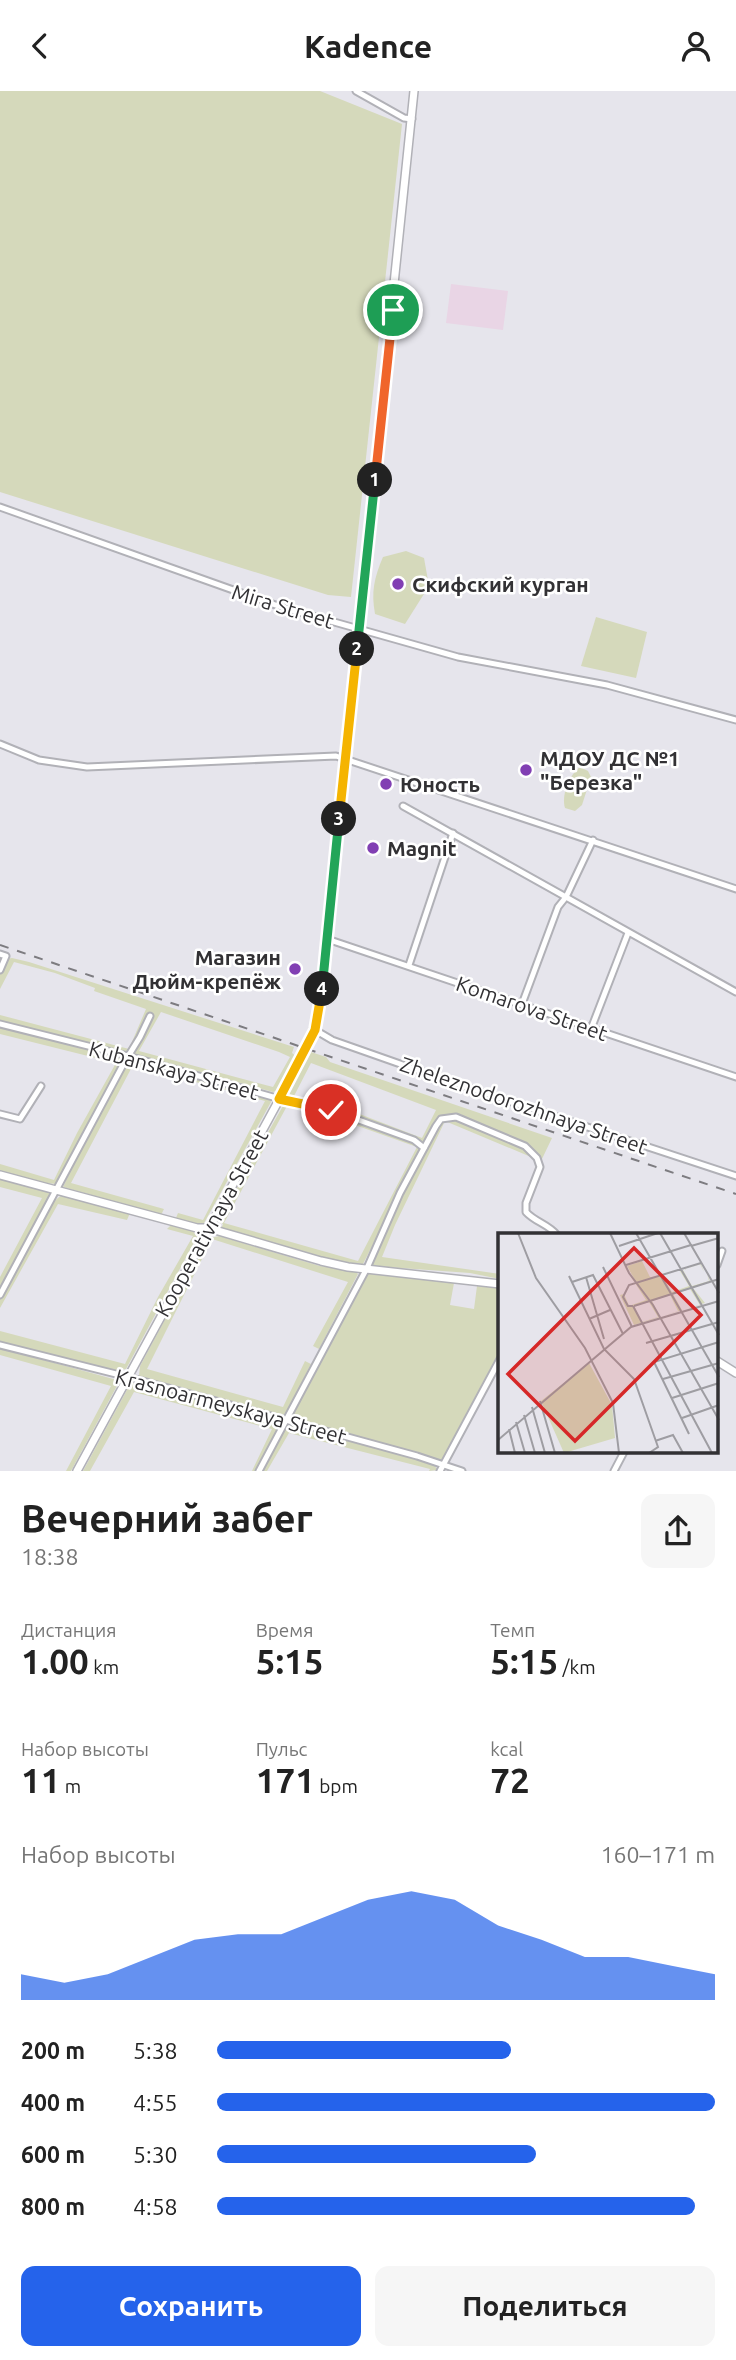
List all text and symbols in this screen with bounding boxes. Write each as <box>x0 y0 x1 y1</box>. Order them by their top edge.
icon: back <box>21 27 59 65</box>
icon: person <box>677 27 715 65</box>
text: Kadence <box>304 28 432 64</box>
pin <box>363 280 423 340</box>
icon: arrive <box>374 291 412 329</box>
pin: 1 <box>358 463 392 497</box>
text: 1 <box>369 468 380 490</box>
place label: Скифский курган <box>412 572 589 596</box>
marker: Скифский курган <box>390 576 406 592</box>
street label: Mira Street <box>229 579 337 633</box>
pin: 2 <box>340 631 374 667</box>
text: 2 <box>351 637 362 659</box>
place label: МДОУ ДС №1 "Березка" <box>540 746 680 794</box>
marker: МДОУ ДС №1 "Березка" <box>518 762 534 778</box>
place label: Юность <box>400 772 480 796</box>
marker: Юность <box>378 776 394 792</box>
pin: 3 <box>322 801 356 837</box>
text: 3 <box>333 807 344 829</box>
place label: Magnit <box>387 836 457 860</box>
marker: Magnit <box>365 840 381 856</box>
place label: Магазин Дюйм-крепёж <box>132 945 282 993</box>
marker: Магазин Дюйм-крепёж <box>287 961 303 977</box>
pin: 4 <box>304 971 340 1007</box>
street label: Komarova Street <box>453 971 611 1045</box>
text: 4 <box>316 977 327 999</box>
street label: Kubanskaya Street <box>87 1036 261 1104</box>
street label: Zheleznodorozhnaya Street <box>397 1051 651 1159</box>
pin <box>301 1080 361 1140</box>
icon: check <box>312 1091 350 1129</box>
street label: Kooperativnaya Street <box>150 1125 272 1321</box>
inset map <box>498 1233 718 1454</box>
street label: Krasnoarmeyskaya Street <box>113 1364 349 1448</box>
button: share <box>641 1494 715 1568</box>
text: Вечерний забег <box>21 1497 313 1539</box>
text: 18:38 <box>21 1544 79 1569</box>
text: Дистанция <box>21 1619 116 1641</box>
text: Время <box>256 1619 313 1641</box>
text: Темп <box>490 1619 535 1641</box>
text: 1.00 <box>21 1641 89 1681</box>
text: 5:15 <box>256 1641 324 1681</box>
text: 5:15 <box>490 1641 558 1681</box>
text: km <box>89 1656 119 1678</box>
text: /km <box>558 1656 596 1678</box>
text: Набор высоты <box>21 1738 149 1760</box>
text: Пульс <box>256 1738 307 1760</box>
text: kcal <box>490 1738 523 1760</box>
text: 11 <box>21 1760 60 1800</box>
text: 171 <box>256 1760 315 1800</box>
text: 72 <box>490 1760 530 1800</box>
text: m <box>60 1775 81 1797</box>
text: bpm <box>315 1775 358 1797</box>
text: Набор высоты <box>21 1842 176 1867</box>
text: 160–171 m <box>601 1842 715 1867</box>
text: 200 m <box>21 2038 85 2063</box>
text: 5:38 <box>133 2038 178 2063</box>
text: 400 m <box>21 2090 85 2115</box>
text: 4:55 <box>133 2090 178 2115</box>
text: 600 m <box>21 2142 85 2167</box>
text: 5:30 <box>133 2142 178 2167</box>
text: 800 m <box>21 2194 85 2219</box>
text: 4:58 <box>133 2194 178 2219</box>
button: Сохранить <box>21 2266 361 2346</box>
button: Поделиться <box>375 2266 715 2346</box>

